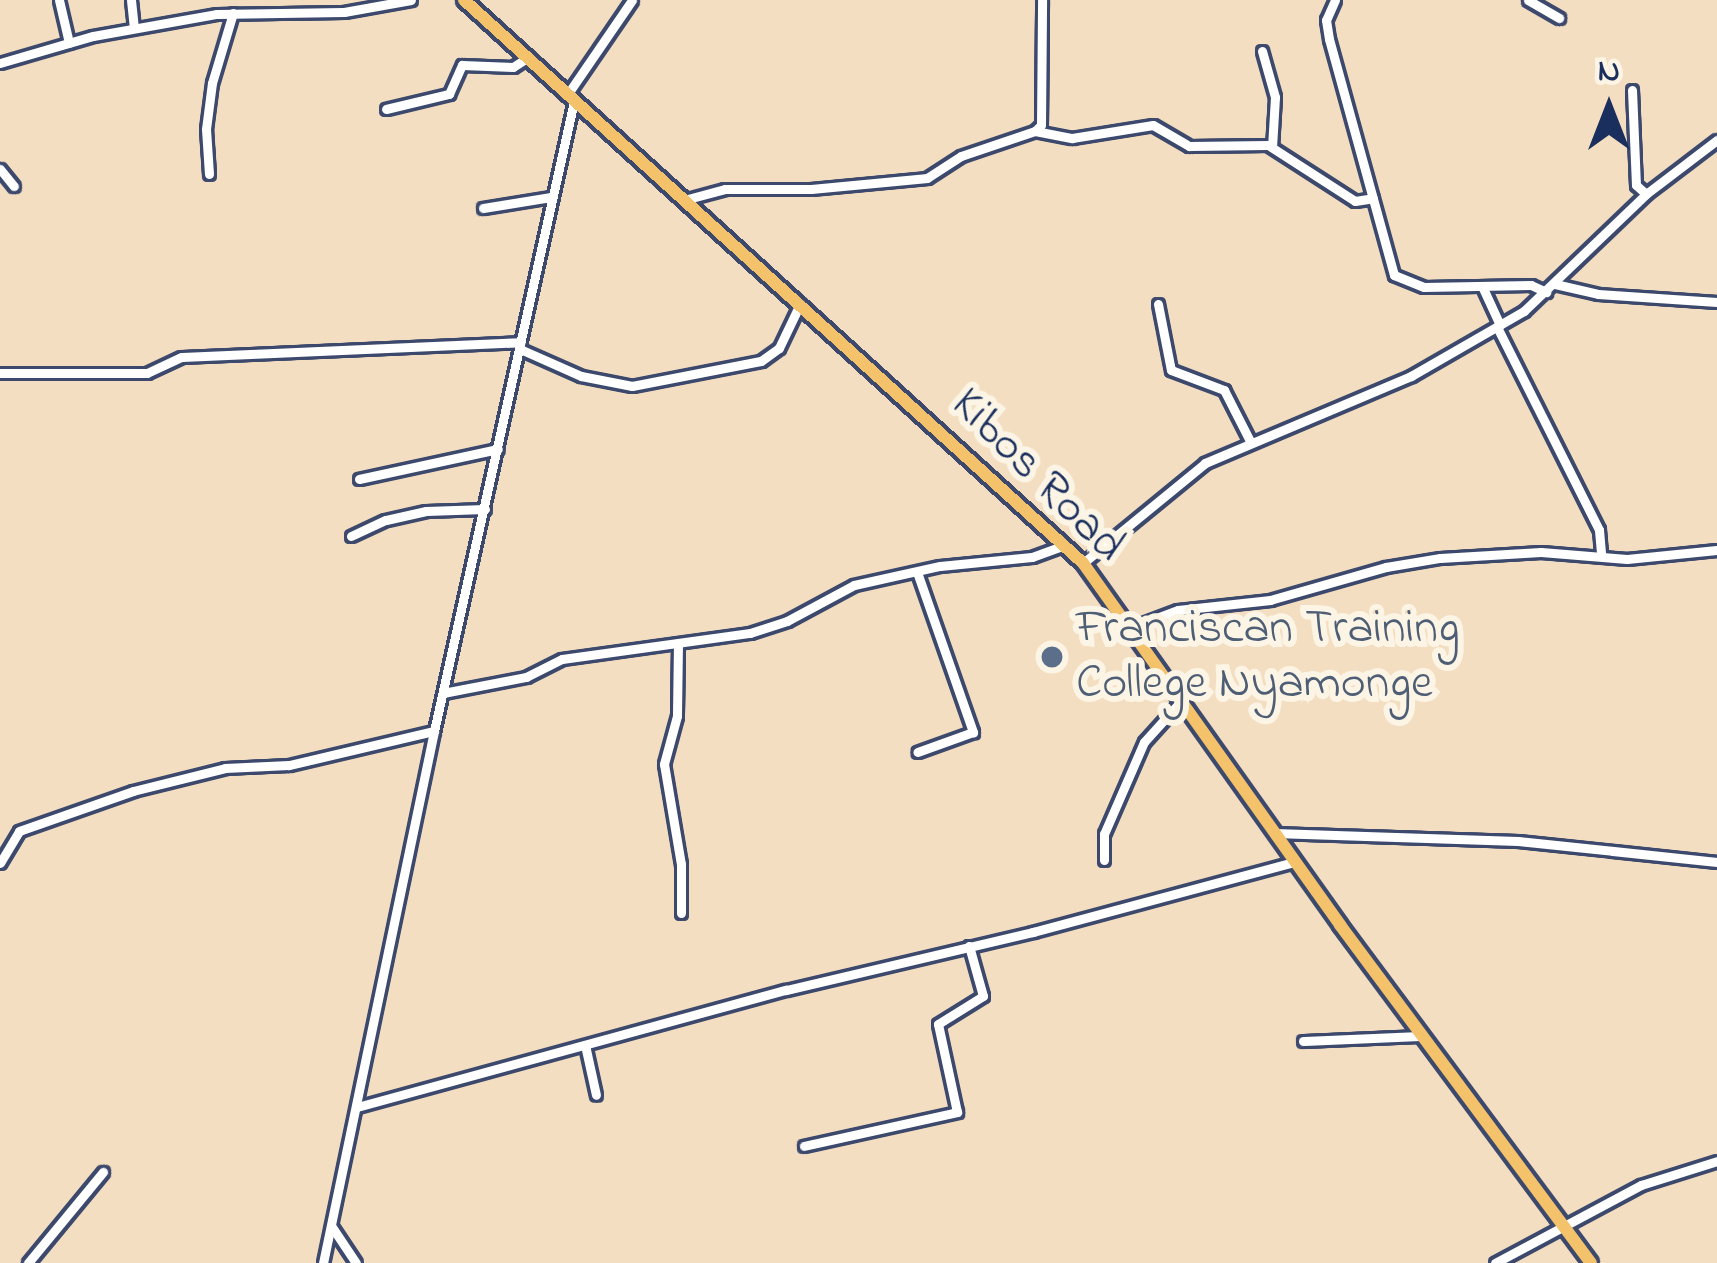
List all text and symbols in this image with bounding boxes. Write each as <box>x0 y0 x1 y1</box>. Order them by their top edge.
north arrow <box>1549 48 1669 168</box>
text: N <box>1598 48 1620 96</box>
street label: Kibos Road <box>938 377 1136 575</box>
place label: Franciscan Training College Nyamonge <box>1076 600 1460 713</box>
marker: Franciscan Training College Nyamonge <box>1039 644 1065 670</box>

